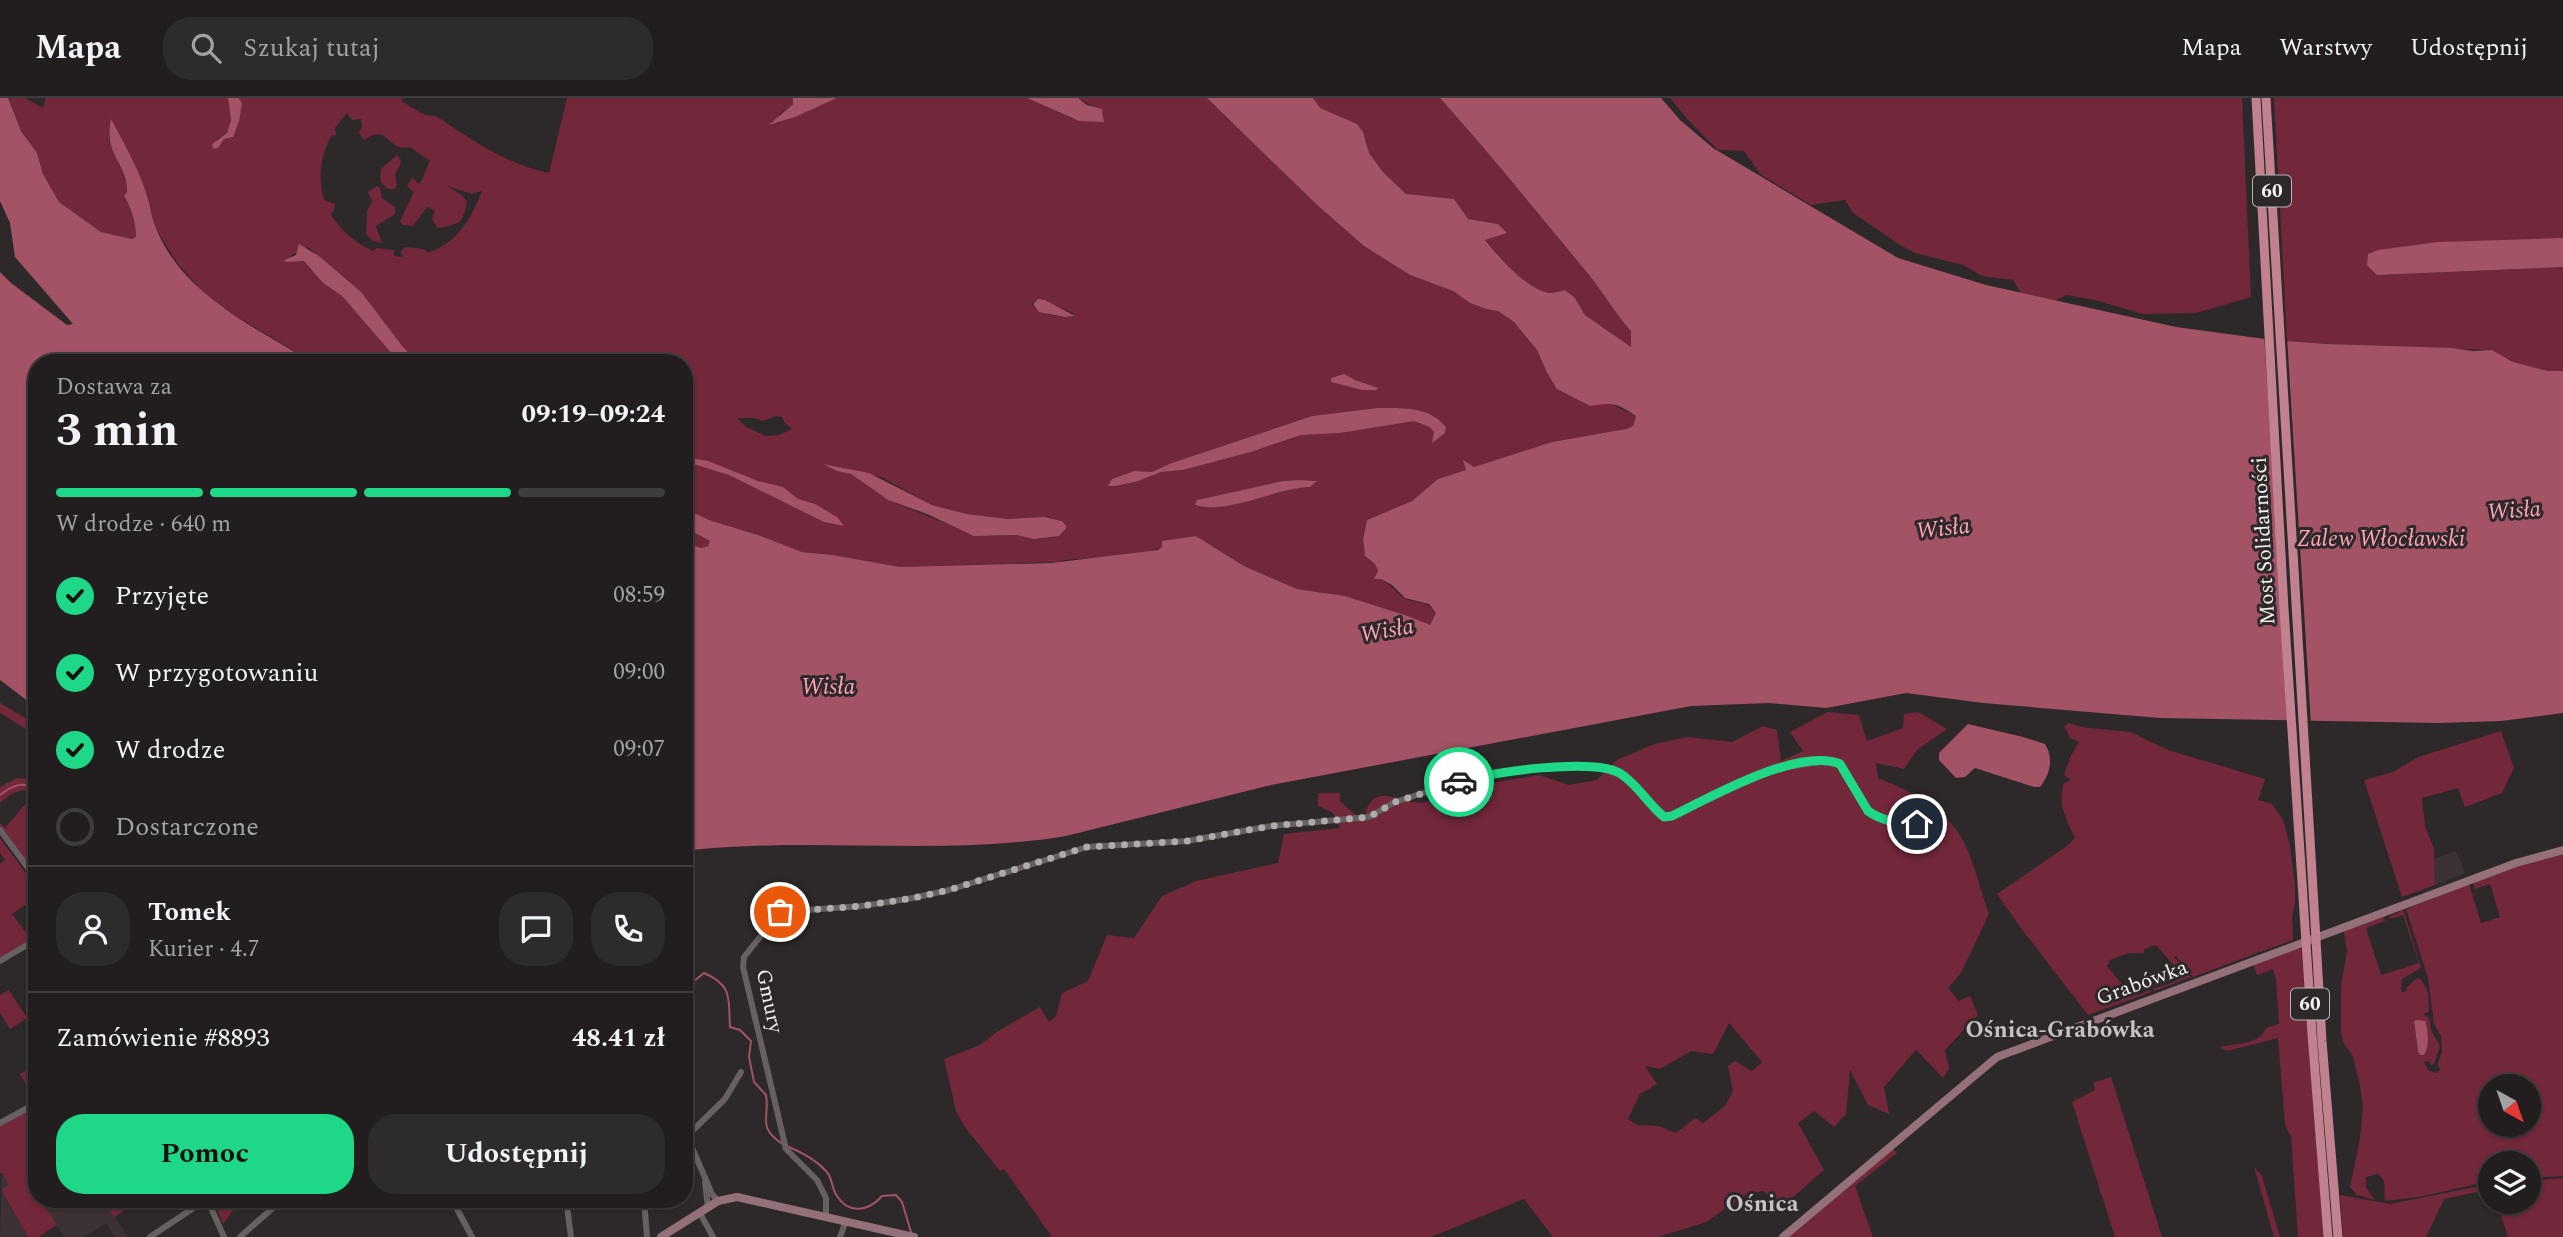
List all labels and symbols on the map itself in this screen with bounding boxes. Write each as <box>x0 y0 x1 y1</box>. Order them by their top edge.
road number: 60 <box>2253 176 2291 206</box>
street label: Most Solidarności <box>2244 456 2284 626</box>
water label: Wisła <box>2486 492 2543 530</box>
water label: Wisła <box>1914 509 1972 549</box>
water label: Zalew Włocławski <box>2297 522 2465 557</box>
water label: Wisła <box>1357 609 1417 653</box>
water label: Wisła <box>801 670 855 705</box>
courier <box>1424 747 1494 817</box>
pin <box>1887 794 1947 854</box>
pin <box>750 882 810 942</box>
street label: Grabówka <box>2092 951 2193 1014</box>
street label: Gmury <box>747 966 792 1037</box>
road number: 60 <box>2291 988 2329 1020</box>
district label: Ośnica-Grabówka <box>1965 1013 2155 1048</box>
north arrow <box>2478 1074 2541 1138</box>
district label: Ośnica <box>1725 1187 1799 1222</box>

